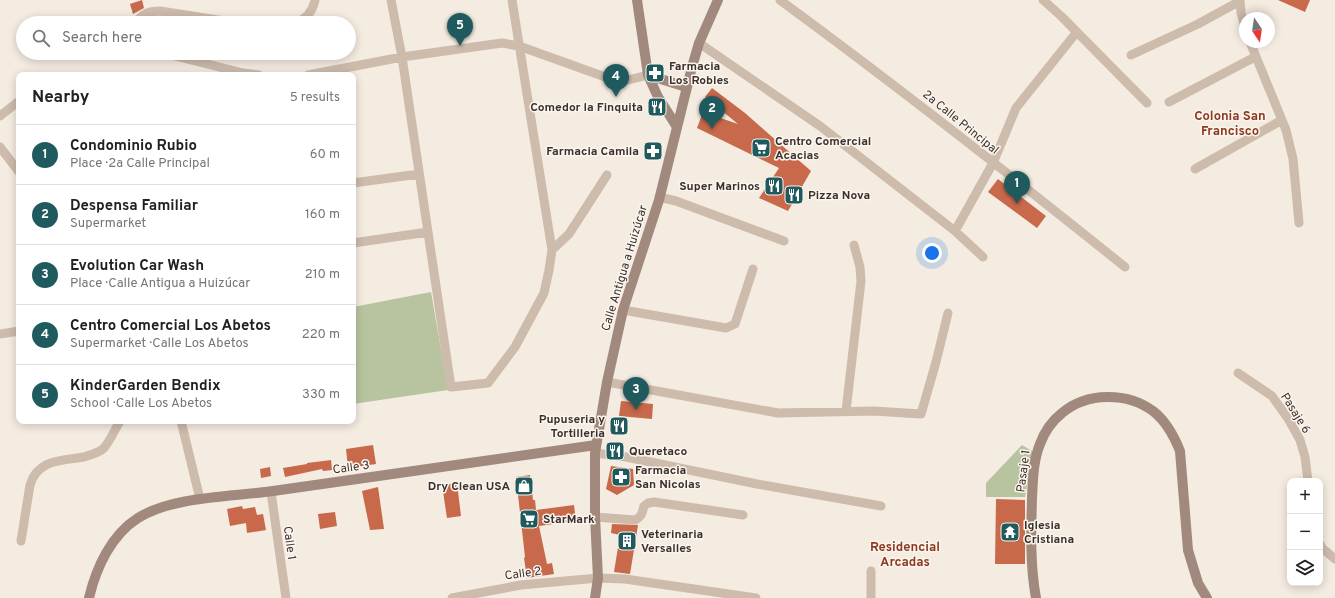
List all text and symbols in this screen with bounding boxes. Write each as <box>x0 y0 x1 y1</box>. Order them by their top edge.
north arrow <box>1239 12 1275 48</box>
pin: 5 <box>447 13 473 46</box>
search box <box>16 16 356 60</box>
icon: search <box>30 27 52 49</box>
text: Search here <box>62 29 142 48</box>
place label: Farmacia Los Robles <box>669 59 729 89</box>
pharmacy icon: Farmacia Los Robles <box>644 62 666 84</box>
pin: 4 <box>603 64 629 97</box>
text: Nearby <box>32 87 89 109</box>
street label: 2a Calle Principal <box>919 87 1002 158</box>
text: 5 results <box>290 90 340 106</box>
restaurant icon: Comedor la Finquita <box>646 96 668 118</box>
pin: 2 <box>699 96 725 129</box>
place label: Comedor la Finquita <box>530 100 643 116</box>
district label: Colonia San Francisco <box>1194 109 1266 140</box>
place label: Centro Comercial Acacias <box>775 134 871 164</box>
text: Condominio Rubio <box>70 137 197 156</box>
supermarket icon: Centro Comercial Acacias <box>750 137 772 159</box>
pharmacy icon: Farmacia Camila <box>642 140 664 162</box>
place label: Farmacia Camila <box>546 144 639 160</box>
text: 1 <box>42 147 48 163</box>
text: 60 m <box>310 147 340 163</box>
text: Place · 2a Calle Principal <box>70 156 210 172</box>
pin: 1 <box>1004 171 1030 204</box>
restaurant icon: Super Marinos <box>763 175 785 197</box>
place label: Super Marinos <box>679 179 760 195</box>
restaurant icon: Pizza Nova <box>783 184 805 206</box>
place label: Pizza Nova <box>808 188 870 204</box>
text: Despensa Familiar <box>70 197 198 216</box>
street label: Calle Antigua a Huizúcar <box>598 203 652 333</box>
text: 2 <box>41 207 49 223</box>
text: 160 m <box>305 207 340 223</box>
text: Supermarket <box>70 216 146 232</box>
your location <box>922 243 942 263</box>
text: Evolution Car Wash <box>70 257 204 276</box>
text: 3 <box>41 267 49 283</box>
text: 210 m <box>305 267 340 283</box>
text: Place · Calle Antigua a Huizúcar <box>70 276 250 292</box>
text: Centro Comercial Los Abetos <box>70 317 271 336</box>
text: 4 <box>41 327 49 343</box>
text: 220 m <box>302 327 340 343</box>
text: Supermarket · Calle Los Abetos <box>70 336 249 352</box>
text: KinderGarden Bendix <box>70 377 221 396</box>
pin: 3 <box>623 377 649 410</box>
text: 5 <box>41 387 49 403</box>
text: 330 m <box>302 387 340 403</box>
street label: Pasaje 6 <box>1276 390 1314 437</box>
text: School · Calle Los Abetos <box>70 396 212 412</box>
place label: Pupuseria y Tortilleria <box>539 412 605 442</box>
restaurant icon: Pupuseria y Tortilleria <box>608 415 630 437</box>
restaurant icon: Queretaco <box>604 440 626 462</box>
place label: Queretaco <box>629 444 688 460</box>
street label: Pasaje 1 <box>1013 449 1035 493</box>
street label: Calle 3 <box>332 458 371 478</box>
place label: Farmacia San Nicolas <box>635 463 701 493</box>
pharmacy icon: Farmacia San Nicolas <box>610 466 632 488</box>
shop icon: Dry Clean USA <box>513 475 535 497</box>
map controls <box>1287 478 1323 586</box>
button: + <box>1287 478 1323 514</box>
place label: Dry Clean USA <box>428 479 510 495</box>
supermarket icon: StarMark <box>518 508 540 530</box>
place label: StarMark <box>543 512 595 528</box>
button: − <box>1287 514 1323 550</box>
place label: Iglesia Cristiana <box>1024 518 1074 548</box>
temple icon: Iglesia Cristiana <box>999 521 1021 543</box>
street label: Calle 1 <box>279 525 299 561</box>
place label: Veterinaria Versalles <box>641 527 703 557</box>
building icon: Veterinaria Versalles <box>616 530 638 552</box>
district label: Residencial Arcadas <box>870 540 940 571</box>
button: layers <box>1287 550 1323 586</box>
street label: Calle 2 <box>504 563 543 584</box>

